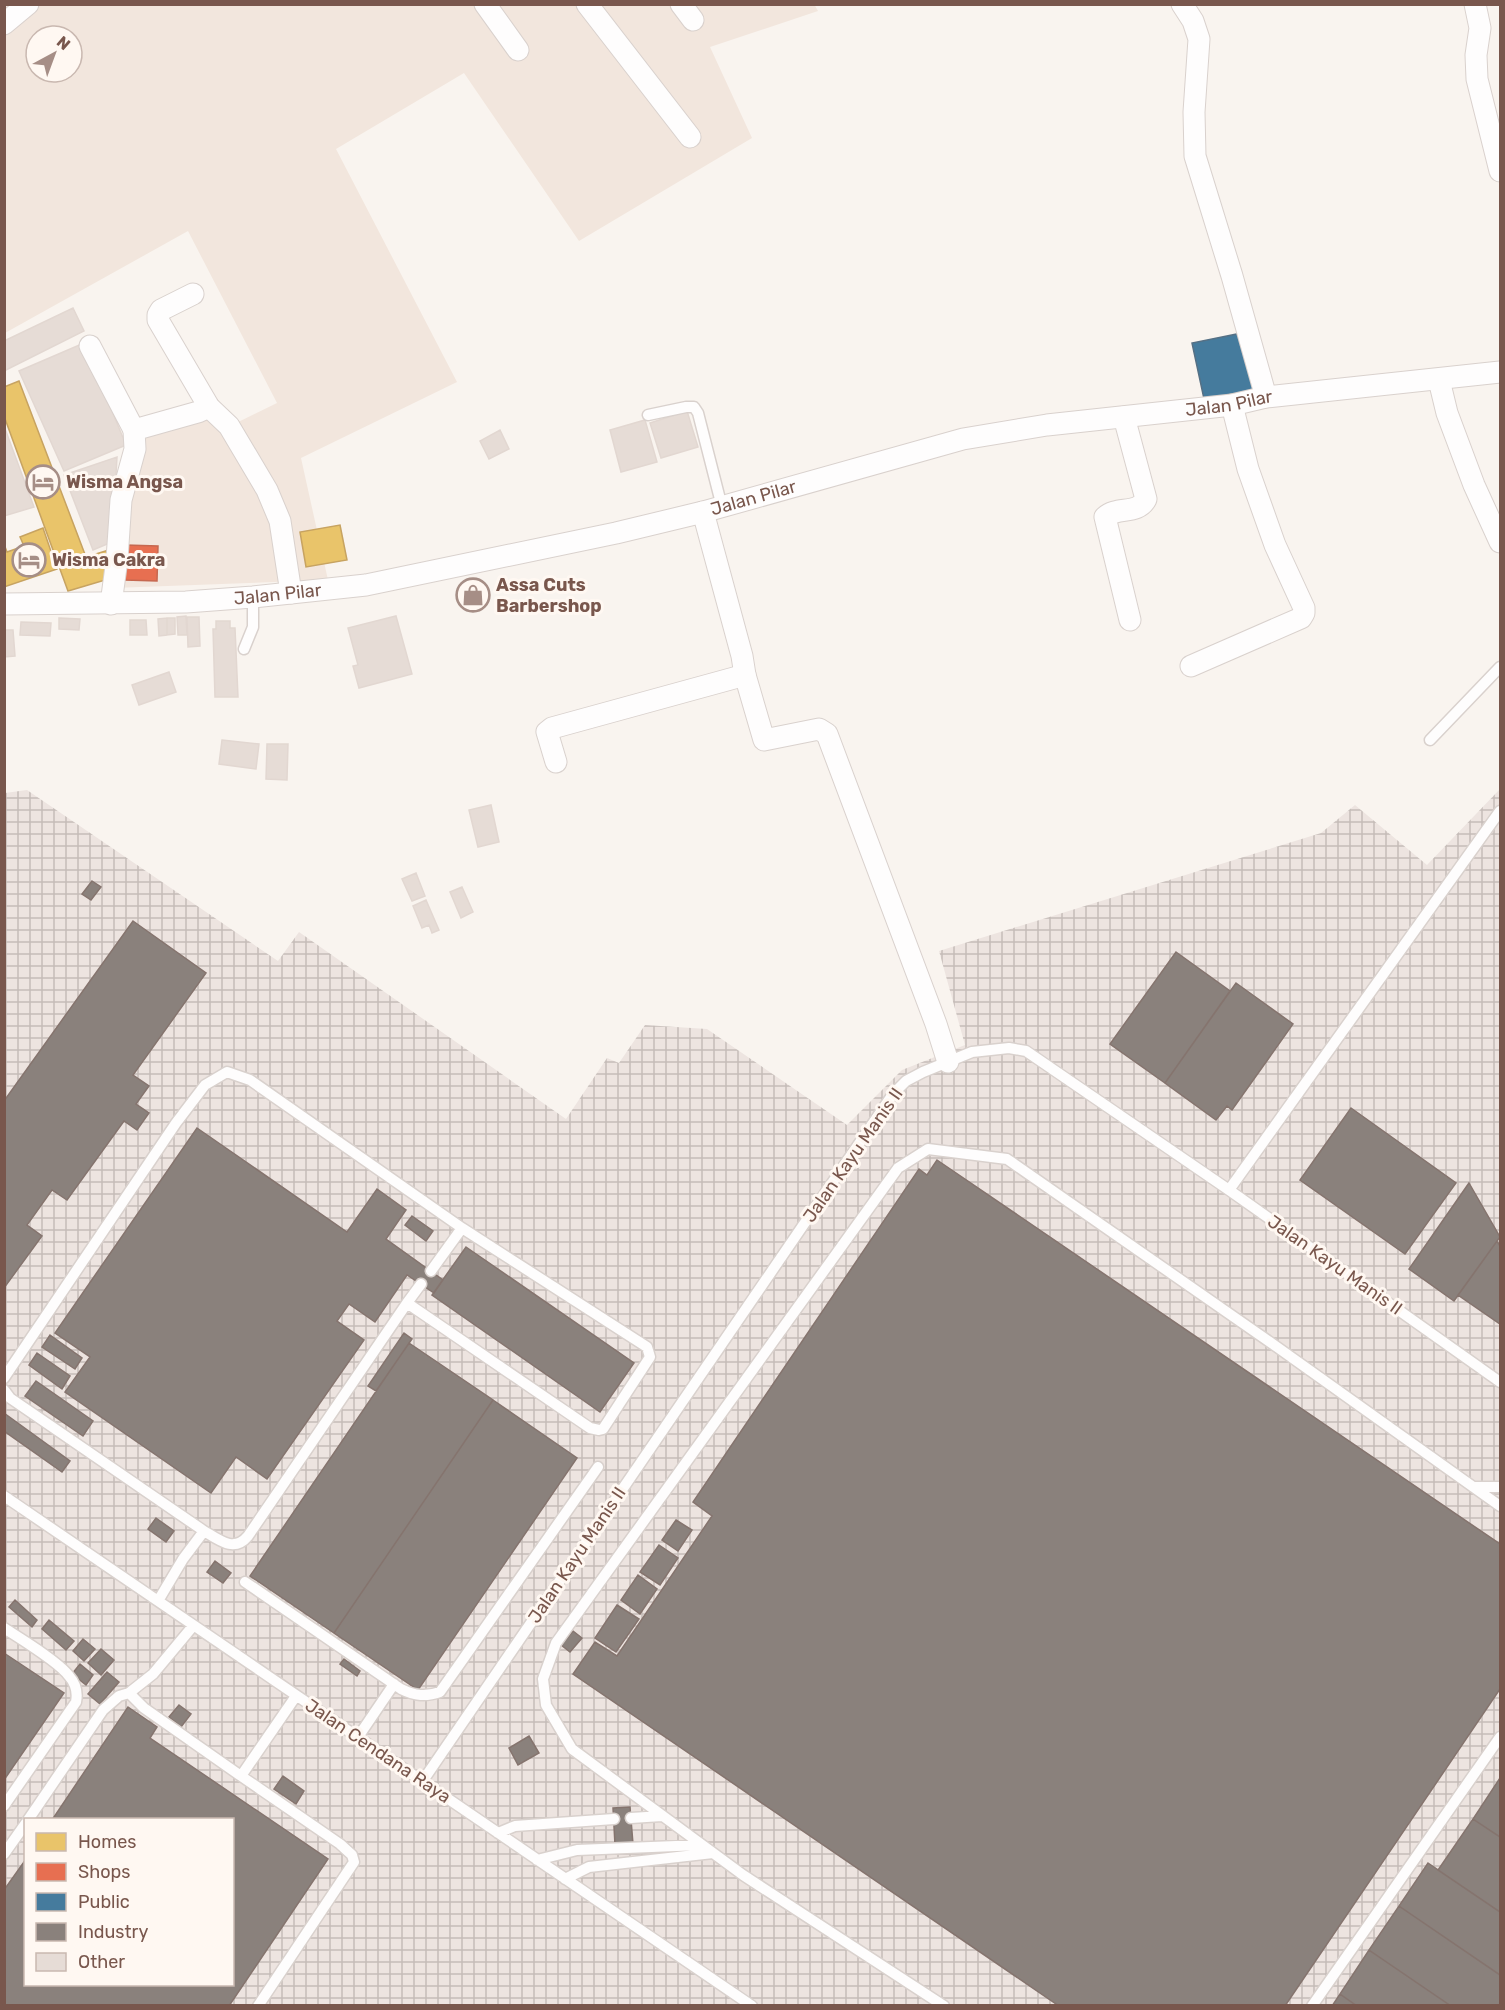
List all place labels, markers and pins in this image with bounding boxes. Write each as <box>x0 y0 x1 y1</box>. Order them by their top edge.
hotel icon: Wisma Angsa <box>25 464 61 500</box>
place label: Wisma Angsa <box>66 471 183 493</box>
hotel icon: Wisma Cakra <box>11 542 47 578</box>
place label: Wisma Cakra <box>52 549 165 571</box>
place label: Assa Cuts Barbershop <box>496 574 602 617</box>
shop icon: Assa Cuts Barbershop <box>455 577 491 613</box>

